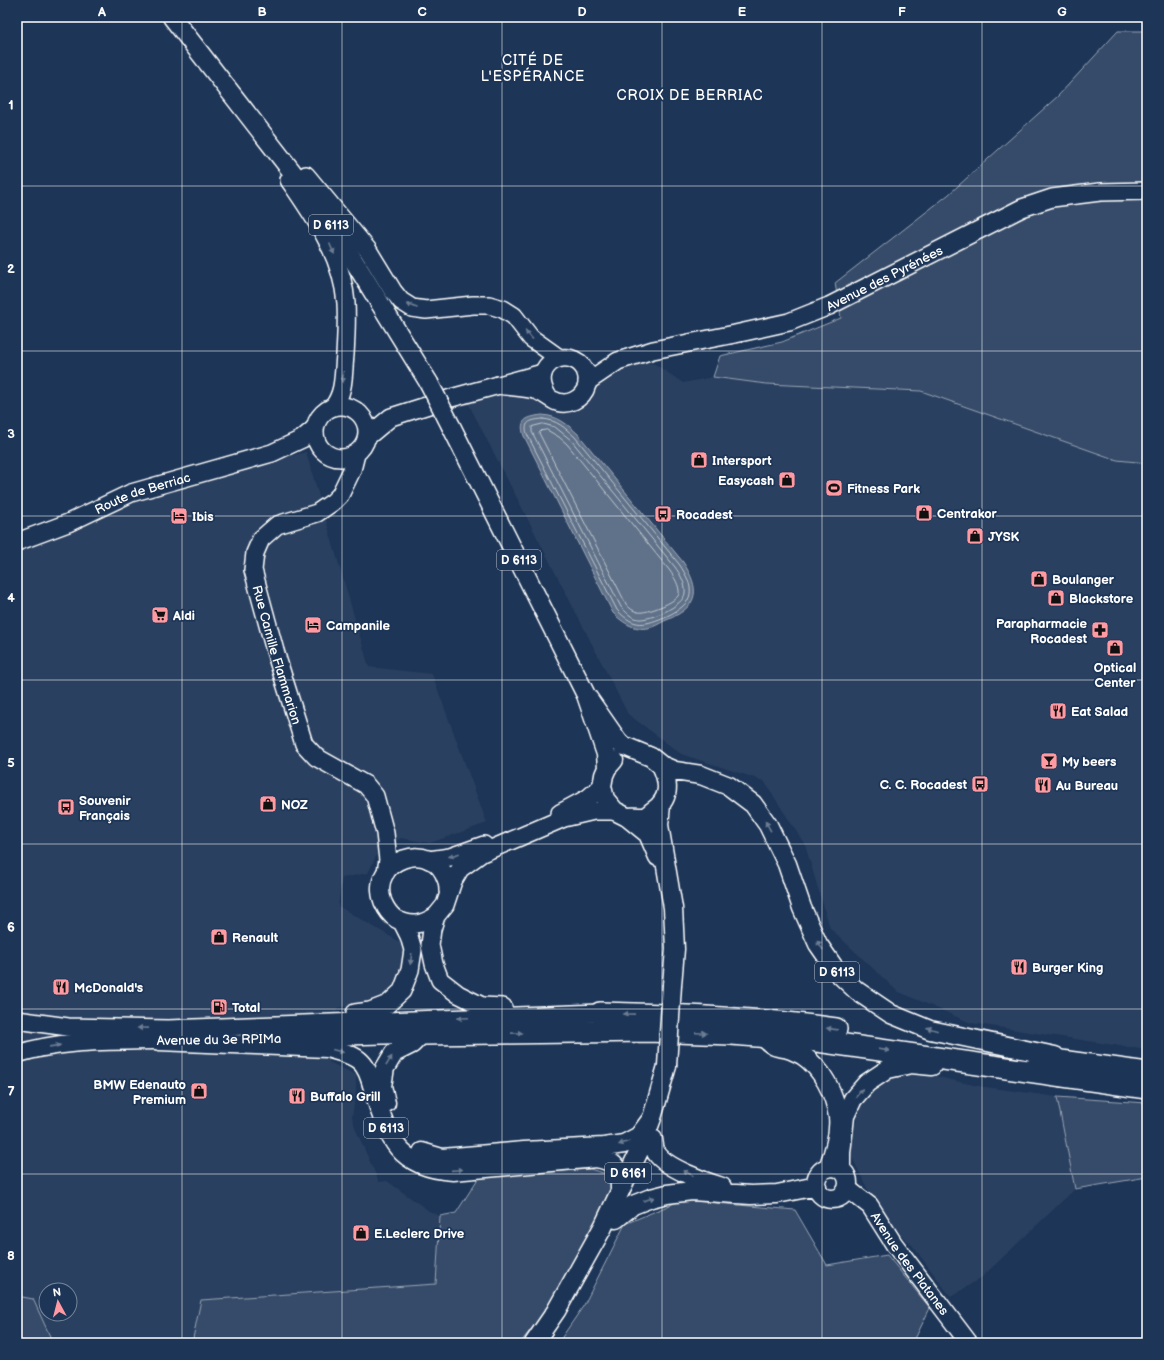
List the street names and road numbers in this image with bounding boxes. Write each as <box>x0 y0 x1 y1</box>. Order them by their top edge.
road number: D 6113 <box>309 215 353 235</box>
street label: Avenue des Pyrénées <box>824 242 946 315</box>
street label: Route de Berriac <box>92 470 192 518</box>
road number: D 6113 <box>497 550 541 570</box>
street label: Rue Camille Flammarion <box>248 583 304 727</box>
road number: D 6113 <box>815 962 859 982</box>
street label: Avenue du 3e RPIMa <box>157 1031 281 1049</box>
road number: D 6113 <box>364 1118 408 1138</box>
road number: D 6161 <box>605 1163 651 1183</box>
street label: Avenue des Platanes <box>867 1209 952 1319</box>

